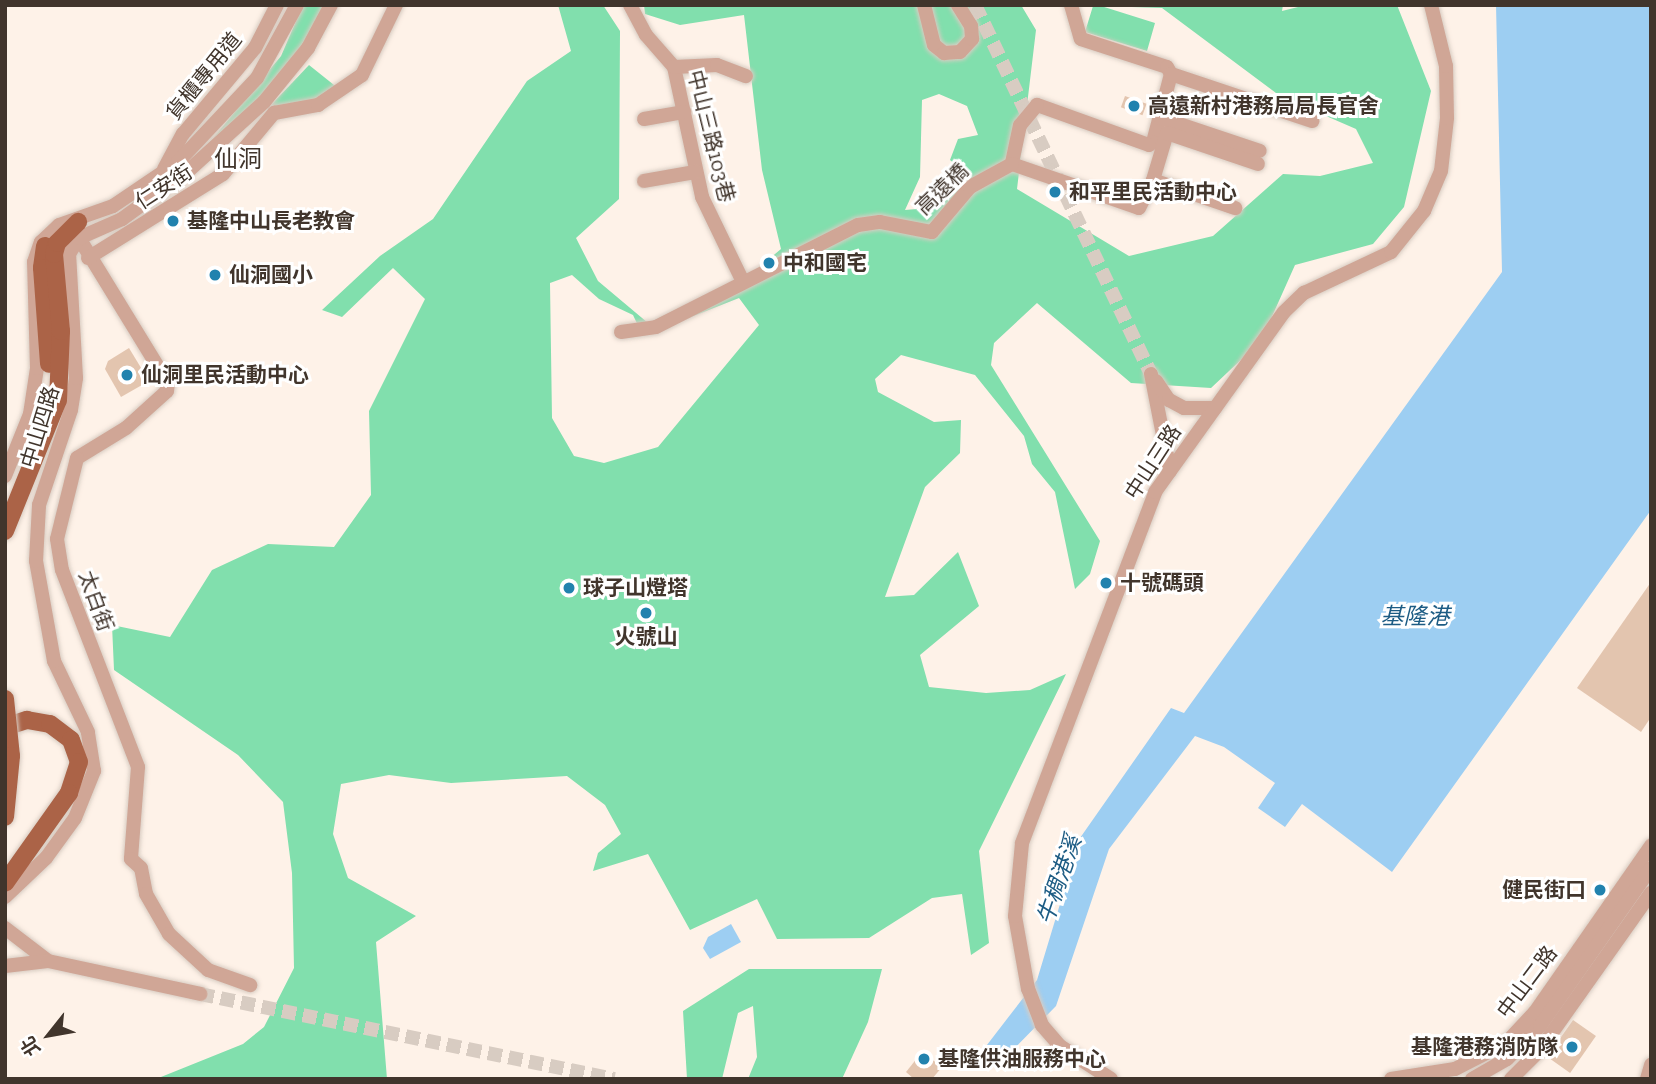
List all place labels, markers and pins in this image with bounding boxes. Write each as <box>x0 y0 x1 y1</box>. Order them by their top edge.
place label: 高遠新村港務局局長官舍 <box>1148 93 1379 119</box>
marker: 高遠新村港務局局長官舍 <box>1126 98 1142 114</box>
place label: 和平里民活動中心 <box>1069 179 1237 205</box>
marker: 和平里民活動中心 <box>1047 184 1063 200</box>
place label: 基隆中山長老教會 <box>187 208 355 234</box>
marker: 基隆中山長老教會 <box>165 213 181 229</box>
place label: 中和國宅 <box>783 250 867 276</box>
marker: 中和國宅 <box>761 255 777 271</box>
place label: 仙洞國小 <box>229 262 313 288</box>
marker: 仙洞國小 <box>207 267 223 283</box>
place label: 仙洞里民活動中心 <box>141 362 309 388</box>
marker: 仙洞里民活動中心 <box>119 367 135 383</box>
place label: 十號碼頭 <box>1120 570 1204 596</box>
place label: 球子山燈塔 <box>583 575 688 601</box>
marker: 十號碼頭 <box>1098 575 1114 591</box>
marker: 球子山燈塔 <box>561 580 577 596</box>
marker: 火號山 <box>638 605 654 621</box>
place label: 火號山 <box>615 624 677 650</box>
place label: 健民街口 <box>1502 877 1586 903</box>
marker: 健民街口 <box>1592 882 1608 898</box>
place label: 基隆港務消防隊 <box>1411 1034 1558 1060</box>
marker: 基隆港務消防隊 <box>1564 1039 1580 1055</box>
place label: 基隆供油服務中心 <box>938 1046 1106 1072</box>
marker: 基隆供油服務中心 <box>916 1051 932 1067</box>

